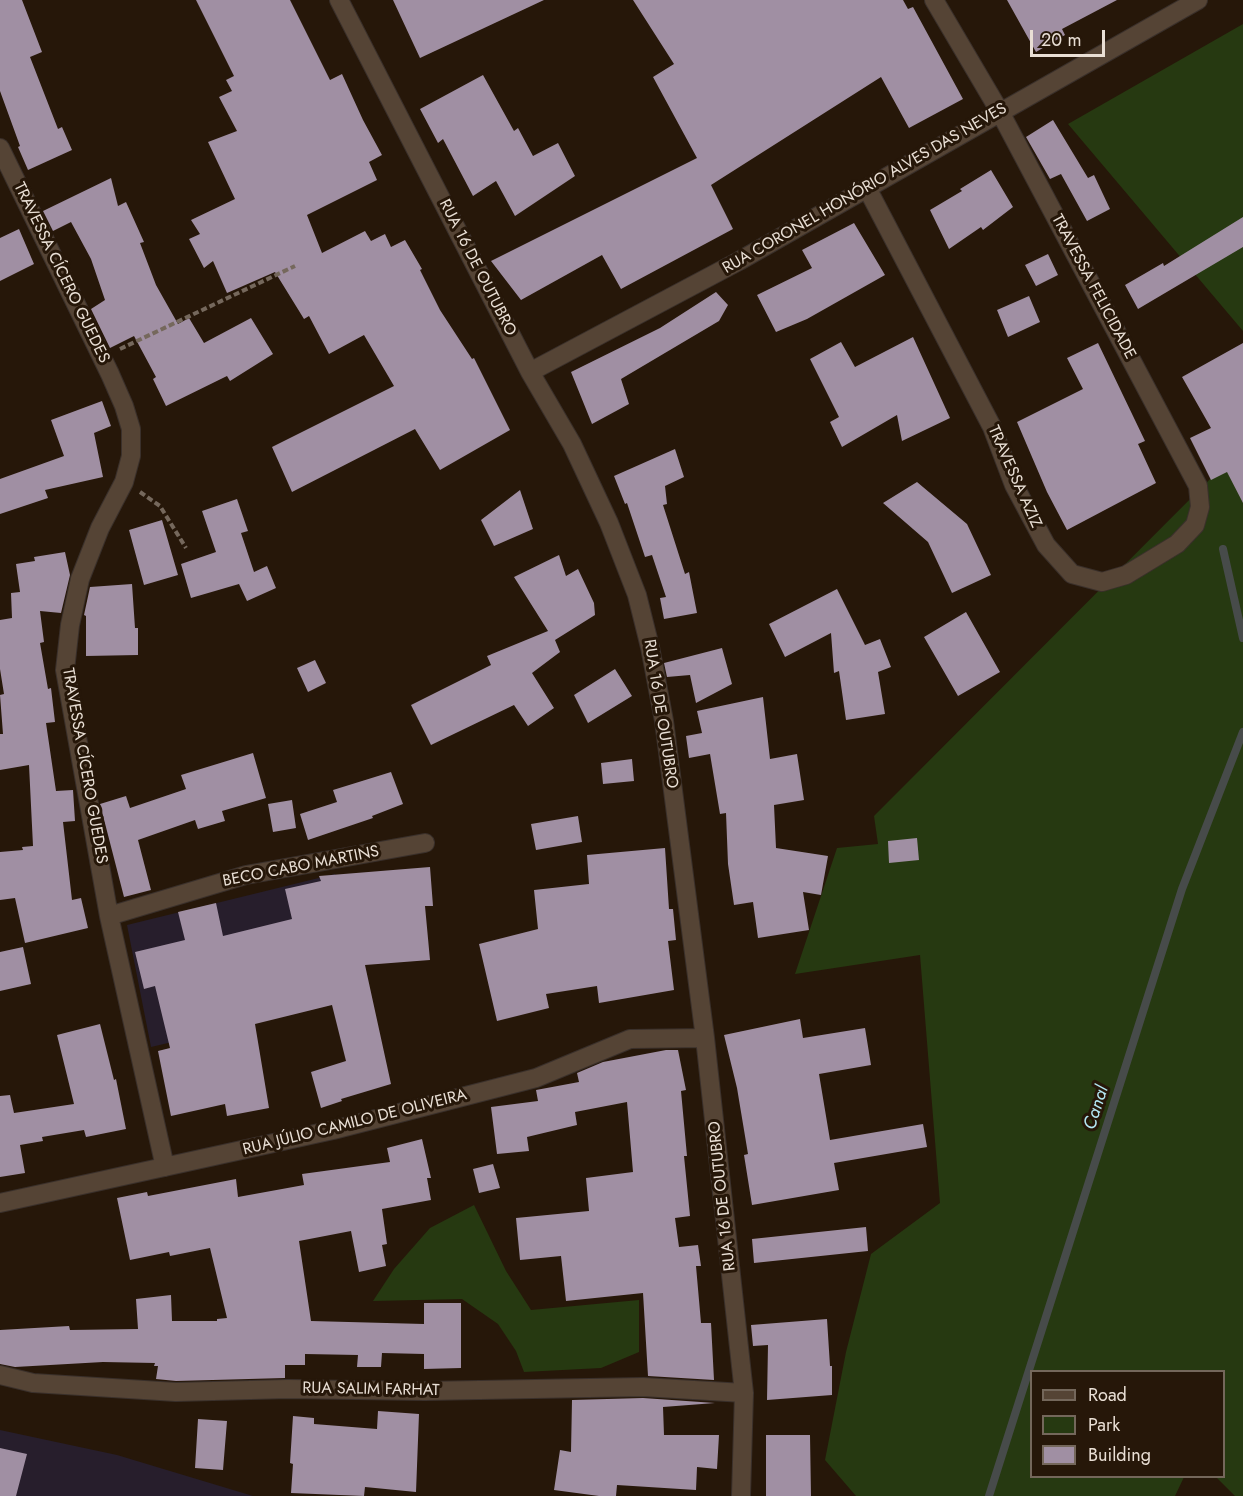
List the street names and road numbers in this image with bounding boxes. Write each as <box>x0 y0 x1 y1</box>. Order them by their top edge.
street label: RUA CORONEL HONÓRIO ALVES DAS NEVES <box>719 99 1011 279</box>
street label: TRAVESSA CÍCERO GUEDES <box>9 180 113 366</box>
street label: RUA 16 DE OUTUBRO <box>434 197 520 339</box>
street label: TRAVESSA FELICIDADE <box>1047 211 1139 363</box>
street label: TRAVESSA AZIZ <box>983 423 1045 531</box>
street label: RUA 16 DE OUTUBRO <box>639 638 681 790</box>
street label: TRAVESSA CÍCERO GUEDES <box>57 667 111 865</box>
street label: BECO CABO MARTINS <box>221 842 381 892</box>
street label: RUA JÚLIO CAMILO DE OLIVEIRA <box>241 1086 469 1160</box>
street label: RUA 16 DE OUTUBRO <box>706 1120 740 1272</box>
street label: RUA SALIM FARHAT <box>302 1379 440 1401</box>

